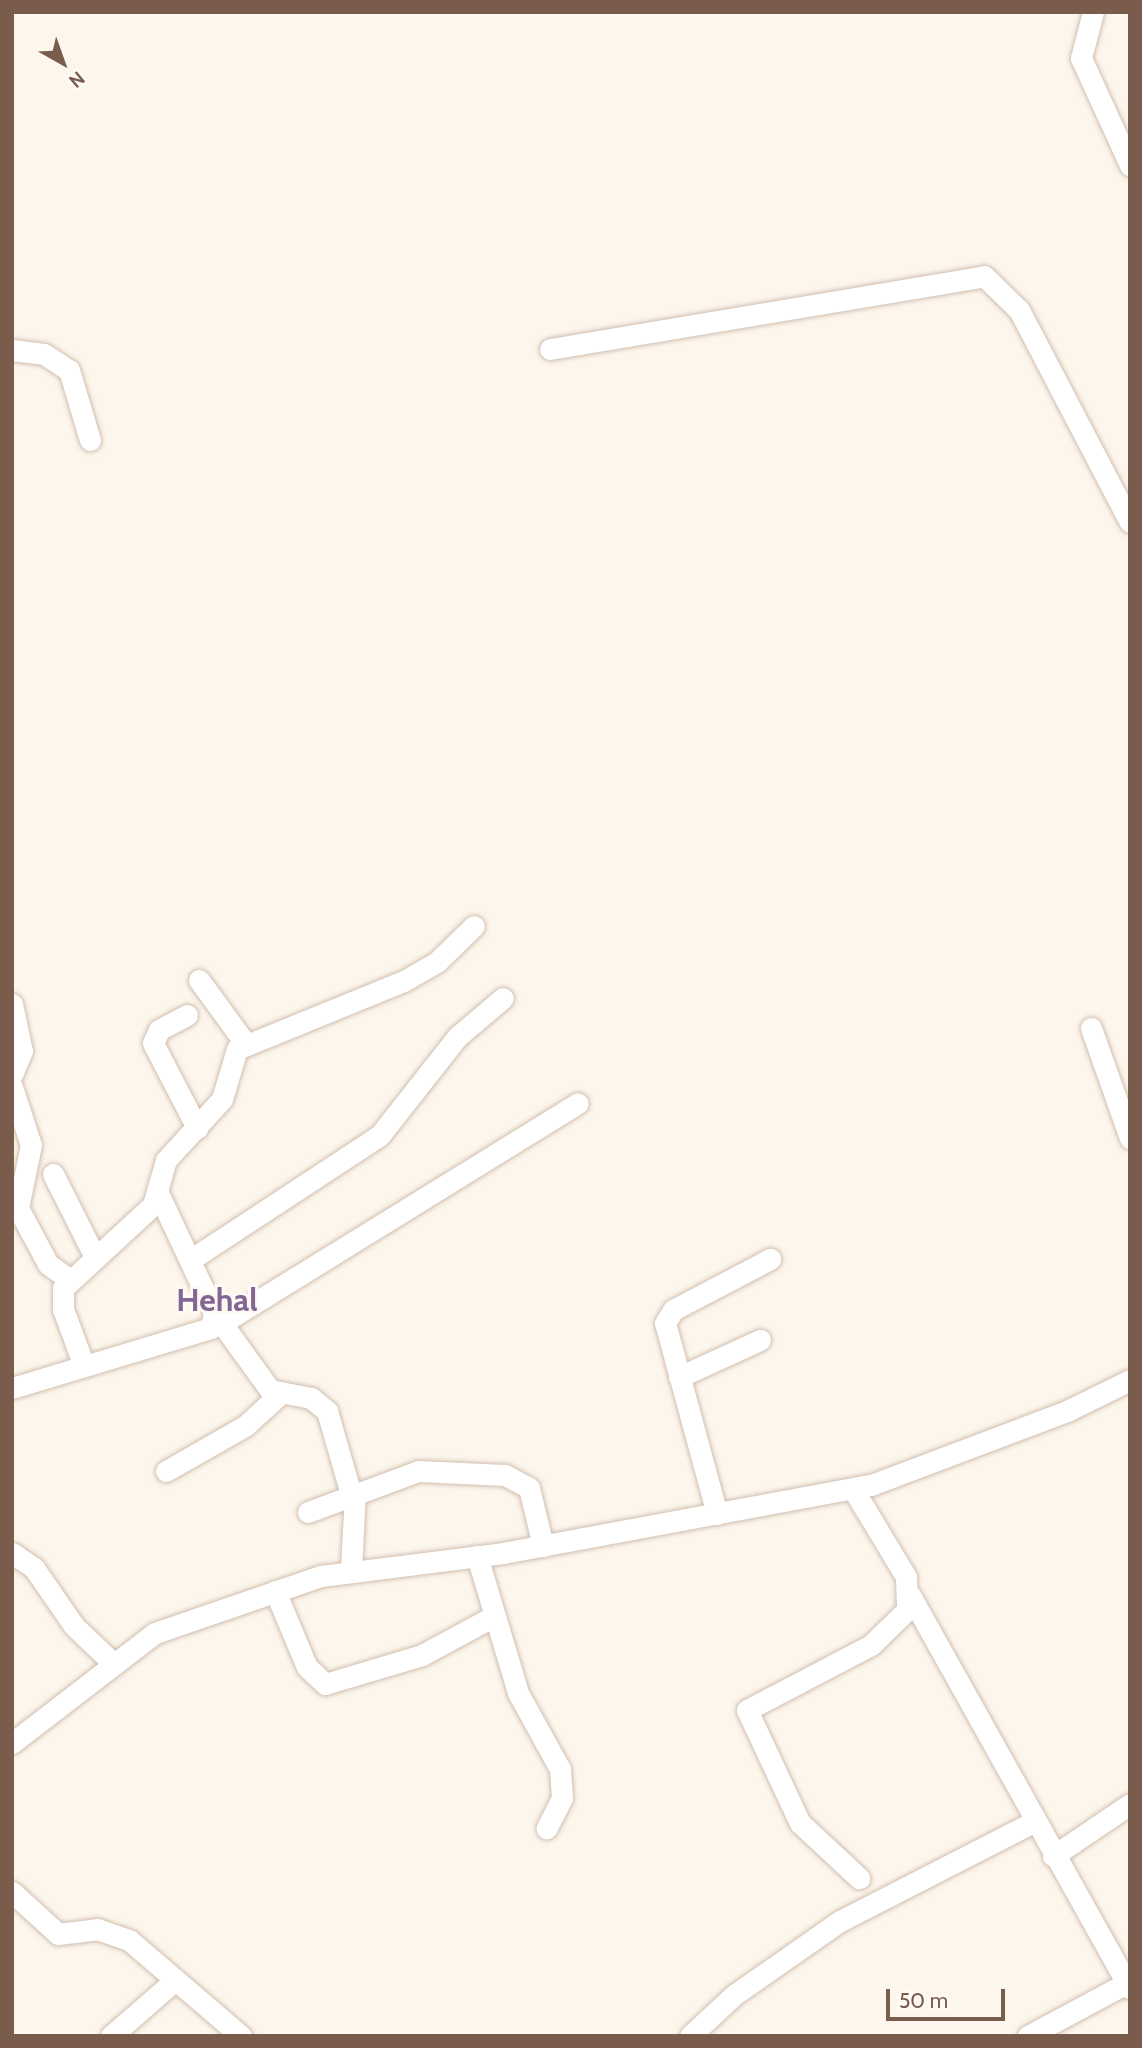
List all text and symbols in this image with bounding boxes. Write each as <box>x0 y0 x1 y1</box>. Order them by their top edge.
north arrow <box>28 28 98 98</box>
text: N <box>64 66 89 93</box>
district label: Hehal <box>176 1281 258 1319</box>
scale bar <box>890 1974 1009 2018</box>
text: 50 m <box>899 1988 948 2013</box>

